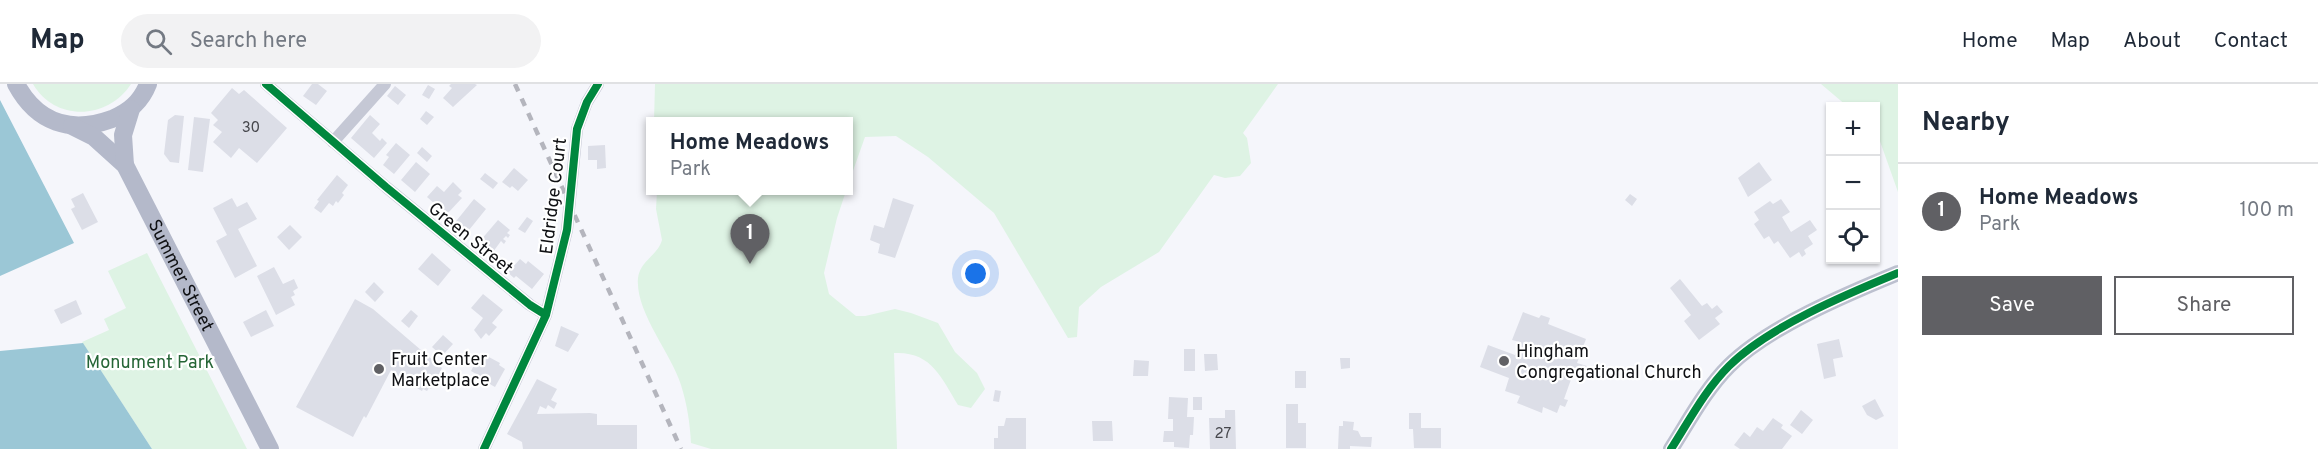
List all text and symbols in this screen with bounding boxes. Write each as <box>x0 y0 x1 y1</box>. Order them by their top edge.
search box <box>121 14 541 68</box>
text: Map <box>30 23 85 59</box>
icon: search <box>142 25 175 58</box>
text: Search here <box>190 28 307 55</box>
text: Home <box>1962 28 2018 55</box>
text: Map <box>2051 28 2090 55</box>
text: About <box>2123 28 2181 55</box>
text: Contact <box>2214 28 2288 55</box>
map controls <box>1826 102 1880 264</box>
button: + <box>1826 102 1880 156</box>
text: Nearby <box>1922 107 2010 140</box>
popup <box>646 117 853 195</box>
house number: 30 <box>242 119 260 138</box>
text: Home Meadows <box>670 130 829 157</box>
street label: Eldridge Court <box>536 137 573 256</box>
button: − <box>1826 156 1880 210</box>
text: Park <box>670 157 711 183</box>
text: Home Meadows <box>1979 185 2139 212</box>
street label: Green Street <box>423 198 517 280</box>
text: 1 <box>1938 198 1946 224</box>
text: 100 m <box>2239 198 2294 224</box>
button: locate <box>1826 210 1880 264</box>
text: Park <box>1979 212 2020 238</box>
pin: 1 <box>730 214 770 264</box>
street label: Summer Street <box>142 216 218 336</box>
your location <box>961 259 990 288</box>
button: Save <box>1922 276 2102 335</box>
button: Share <box>2114 276 2294 335</box>
place label: Hingham Congregational Church <box>1516 341 1702 385</box>
place label: Fruit Center Marketplace <box>391 349 490 393</box>
park label: Monument Park <box>86 352 214 375</box>
marker: Hingham Congregational Church <box>1497 354 1511 368</box>
marker: Fruit Center Marketplace <box>372 362 386 376</box>
house number: 27 <box>1215 425 1232 444</box>

